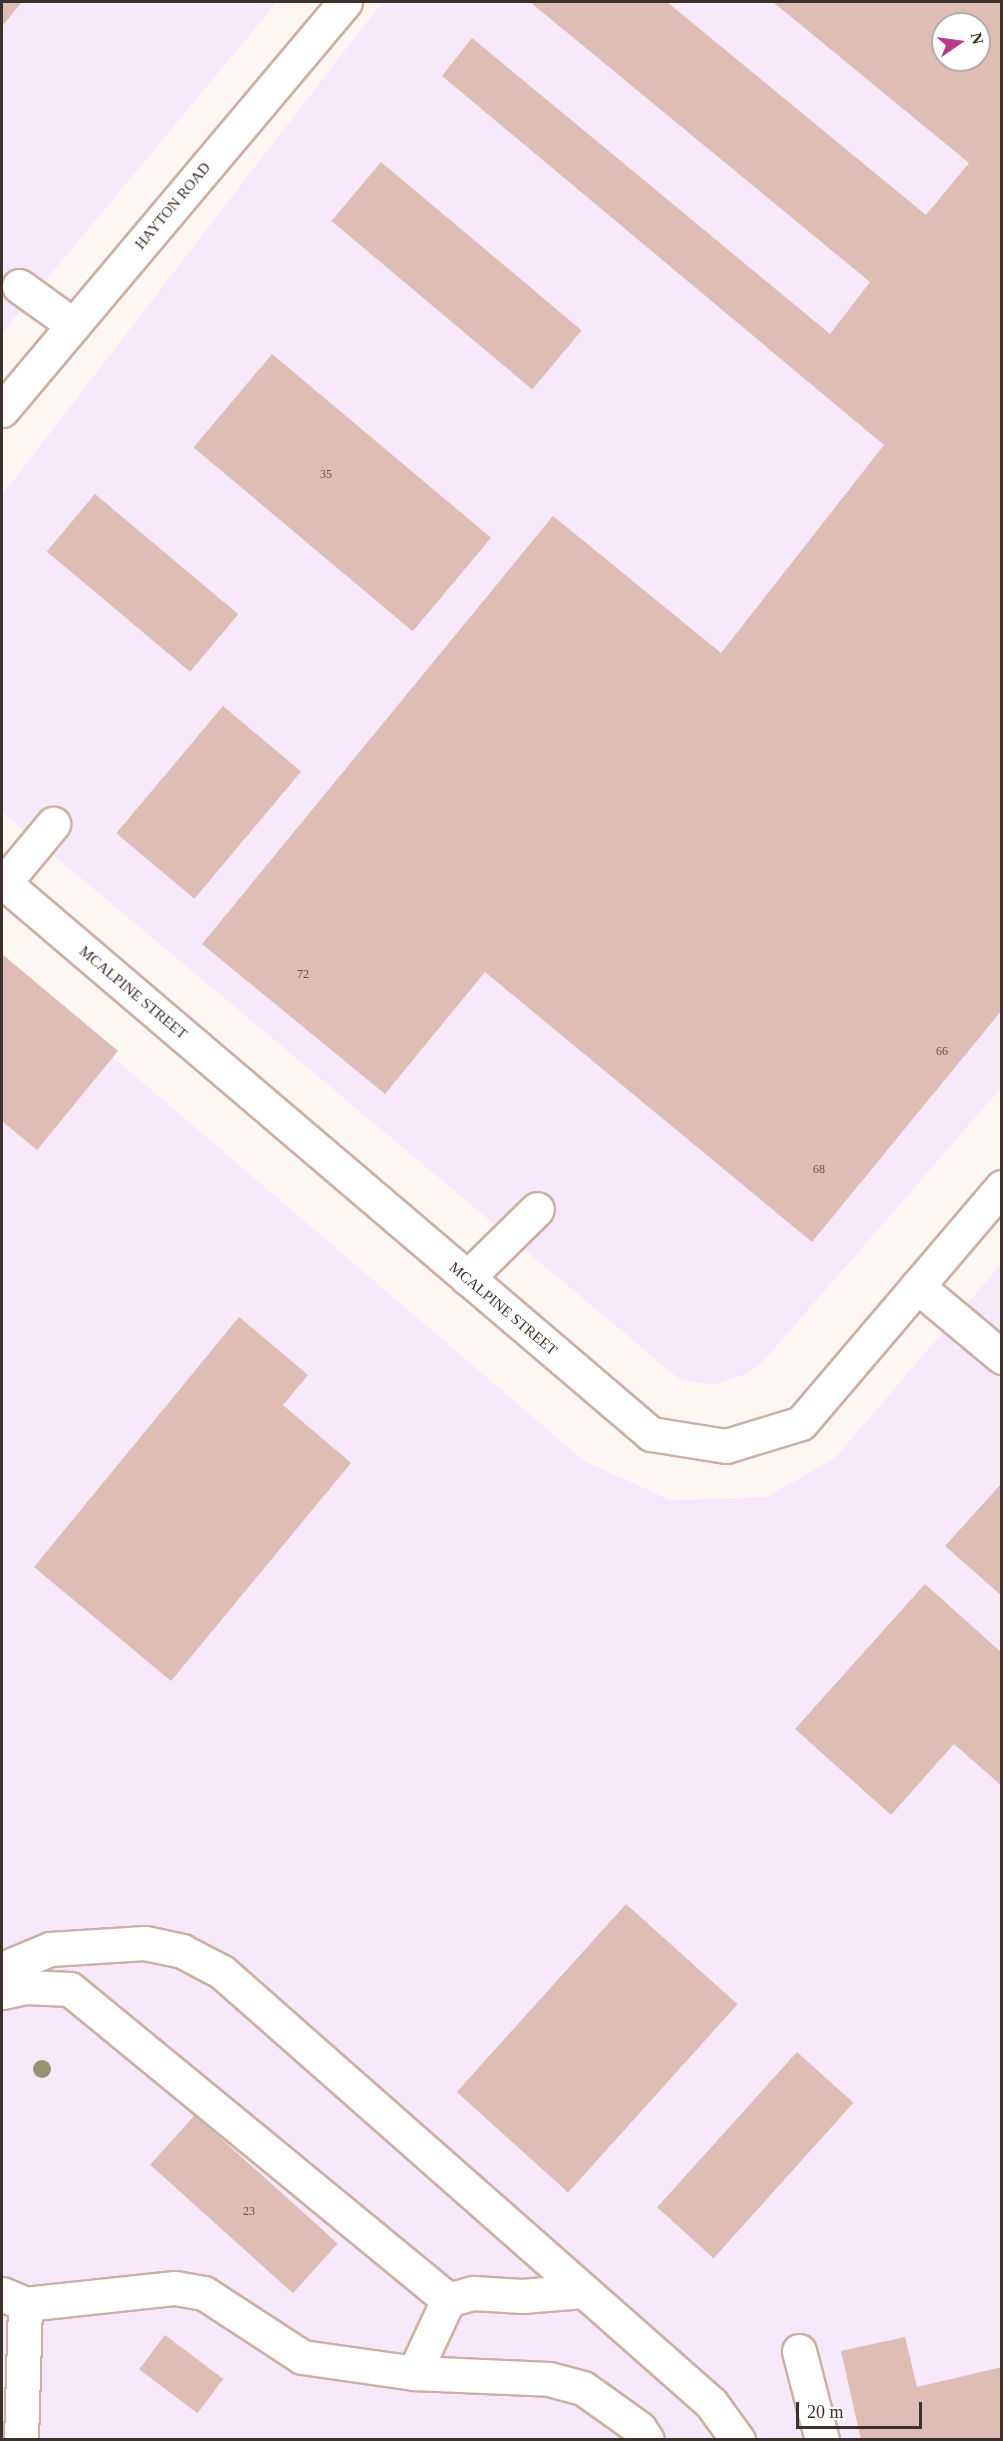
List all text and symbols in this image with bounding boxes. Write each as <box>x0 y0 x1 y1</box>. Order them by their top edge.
north arrow <box>931 12 991 72</box>
text: N <box>967 31 987 46</box>
street label: HAYTON ROAD <box>131 159 215 253</box>
house number: 35 <box>320 468 332 482</box>
street label: MCALPINE STREET <box>75 943 191 1043</box>
house number: 72 <box>297 968 309 982</box>
house number: 66 <box>936 1045 948 1059</box>
house number: 68 <box>813 1163 825 1177</box>
street label: MCALPINE STREET <box>445 1259 561 1359</box>
house number: 23 <box>243 2205 255 2219</box>
scale bar <box>799 2390 925 2428</box>
text: 20 m <box>807 2402 844 2422</box>

